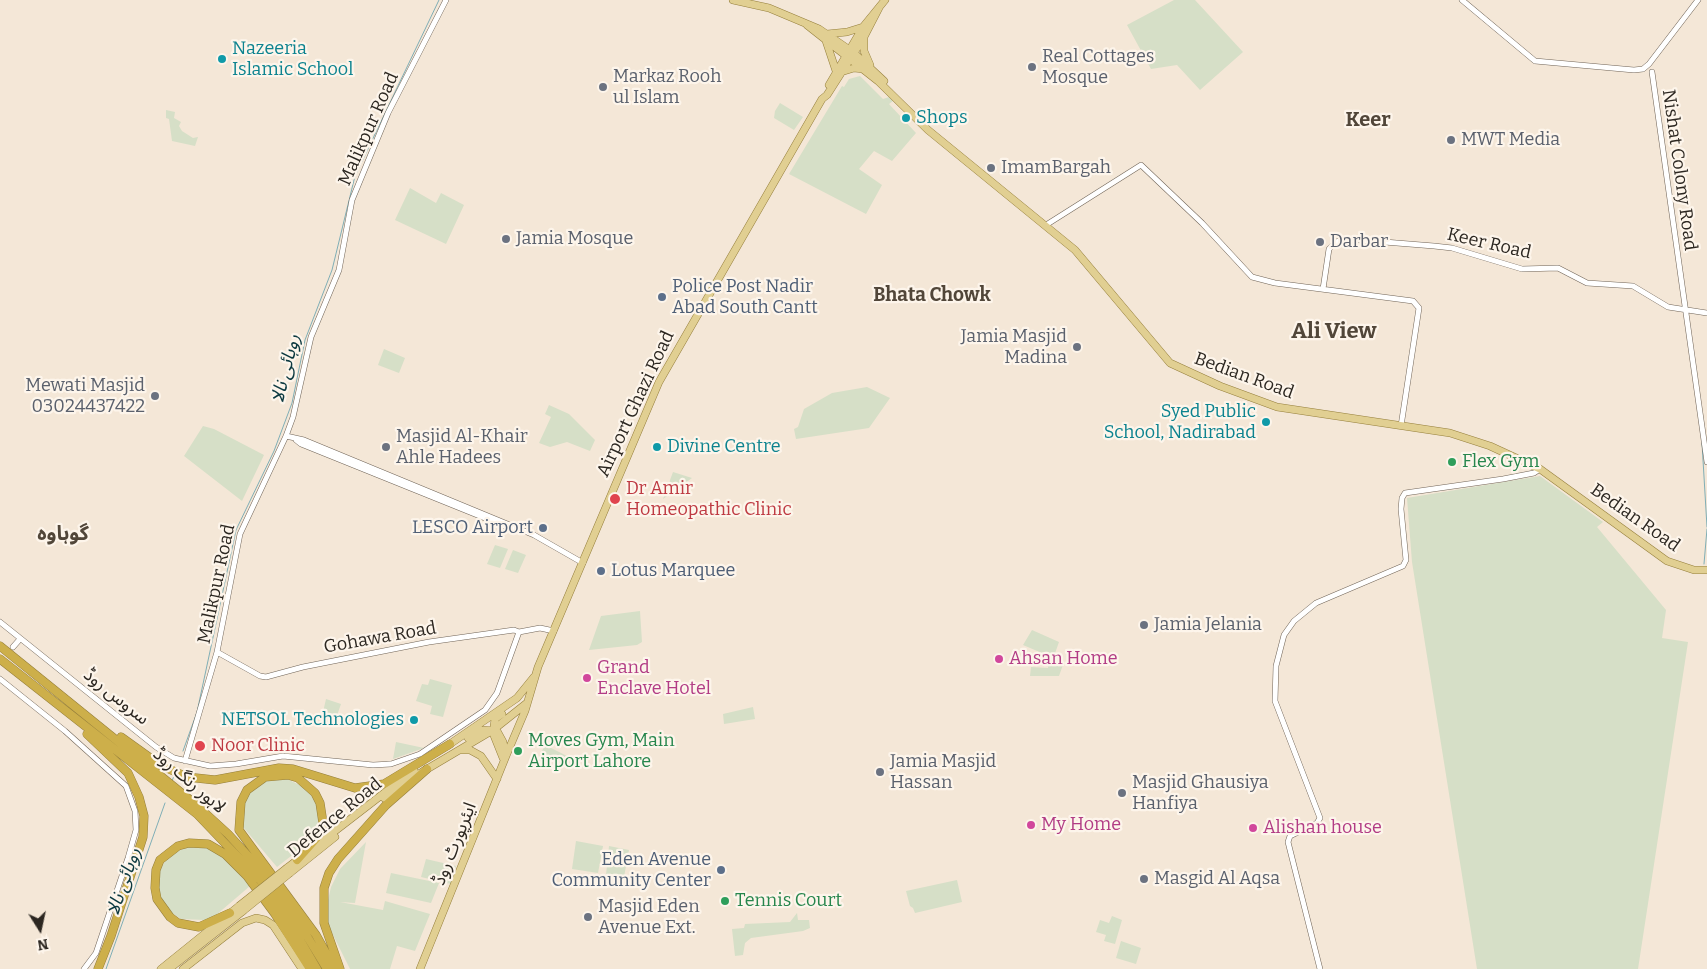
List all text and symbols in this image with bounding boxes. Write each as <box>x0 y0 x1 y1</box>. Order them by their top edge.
place label: Nazeeria Islamic School <box>232 38 353 80</box>
place label: Real Cottages Mosque <box>1042 46 1154 88</box>
marker: Nazeeria Islamic School <box>216 53 228 65</box>
marker: Real Cottages Mosque <box>1026 61 1038 73</box>
place label: Markaz Rooh ul Islam <box>613 66 721 108</box>
street label: Malikpur Road <box>334 69 404 189</box>
marker: Markaz Rooh ul Islam <box>597 81 609 93</box>
street label: Nishat Colony Road <box>1657 88 1701 252</box>
place label: Shops <box>916 107 968 129</box>
district label: Keer <box>1345 108 1391 132</box>
marker: Shops <box>900 112 912 124</box>
place label: MWT Media <box>1461 129 1560 151</box>
marker: MWT Media <box>1445 134 1457 146</box>
place label: ImamBargah <box>1001 157 1111 179</box>
marker: ImamBargah <box>985 162 997 174</box>
street label: Keer Road <box>1445 224 1533 264</box>
place label: Jamia Mosque <box>516 228 633 250</box>
place label: Darbar <box>1330 231 1388 253</box>
marker: Jamia Mosque <box>500 233 512 245</box>
marker: Darbar <box>1314 236 1326 248</box>
place label: Police Post Nadir Abad South Cantt <box>672 276 818 318</box>
district label: Bhata Chowk <box>873 285 991 307</box>
marker: Police Post Nadir Abad South Cantt <box>656 291 668 303</box>
district label: Ali View <box>1291 319 1377 345</box>
place label: Jamia Masjid Madina <box>961 326 1067 368</box>
street label: Airport Ghazi Road <box>593 328 679 480</box>
water label: روہائی نالا <box>266 332 306 406</box>
marker: Jamia Masjid Madina <box>1071 341 1083 353</box>
street label: Bedian Road <box>1191 348 1297 404</box>
place label: Mewati Masjid 03024437422 <box>25 375 145 418</box>
marker: Mewati Masjid 03024437422 <box>149 390 161 402</box>
place label: Syed Public School, Nadirabad <box>1104 401 1256 444</box>
marker: Syed Public School, Nadirabad <box>1260 416 1272 428</box>
place label: Masjid Al-Khair Ahle Hadees <box>396 426 528 468</box>
place label: Divine Centre <box>667 436 780 458</box>
marker: Masjid Al-Khair Ahle Hadees <box>380 441 392 453</box>
marker: Divine Centre <box>651 441 663 453</box>
place label: Flex Gym <box>1462 451 1539 473</box>
marker: Flex Gym <box>1446 456 1458 468</box>
place label: Dr Amir Homeopathic Clinic <box>626 478 792 520</box>
street label: Bedian Road <box>1586 479 1684 557</box>
marker: Dr Amir Homeopathic Clinic <box>608 492 622 506</box>
place label: LESCO Airport <box>412 517 533 539</box>
district label: گوہاوہ <box>37 522 89 546</box>
street label: Malikpur Road <box>194 522 240 646</box>
marker: LESCO Airport <box>537 522 549 534</box>
place label: Lotus Marquee <box>611 560 735 582</box>
marker: Lotus Marquee <box>595 565 607 577</box>
place label: Jamia Jelania <box>1154 614 1262 636</box>
street label: Gohawa Road <box>322 617 438 659</box>
marker: Jamia Jelania <box>1138 619 1150 631</box>
place label: Ahsan Home <box>1009 648 1118 670</box>
marker: Ahsan Home <box>993 653 1005 665</box>
place label: Grand Enclave Hotel <box>597 657 711 700</box>
street label: سروس روڈ <box>79 664 153 730</box>
marker: Grand Enclave Hotel <box>581 672 593 684</box>
place label: NETSOL Technologies <box>221 709 404 731</box>
marker: NETSOL Technologies <box>408 714 420 726</box>
place label: Moves Gym, Main Airport Lahore <box>528 730 675 772</box>
place label: Noor Clinic <box>211 735 305 757</box>
marker: Noor Clinic <box>193 739 207 753</box>
street label: لاہور رنگ روڈ <box>148 744 230 818</box>
marker: Moves Gym, Main Airport Lahore <box>512 745 524 757</box>
place label: Jamia Masjid Hassan <box>890 751 996 794</box>
marker: Jamia Masjid Hassan <box>874 766 886 778</box>
place label: Masjid Ghausiya Hanfiya <box>1132 772 1269 814</box>
street label: Defence Road <box>284 774 386 862</box>
marker: Masjid Ghausiya Hanfiya <box>1116 787 1128 799</box>
street label: ایئرپورٹ روڈ <box>429 799 481 889</box>
place label: My Home <box>1041 814 1121 836</box>
place label: Alishan house <box>1263 817 1382 839</box>
marker: My Home <box>1025 819 1037 831</box>
marker: Alishan house <box>1247 822 1259 834</box>
water label: روہائی نالا <box>102 845 146 919</box>
place label: Eden Avenue Community Center <box>551 849 711 892</box>
marker: Eden Avenue Community Center <box>715 864 727 876</box>
place label: Masgid Al Aqsa <box>1154 868 1280 890</box>
marker: Masgid Al Aqsa <box>1138 873 1150 885</box>
place label: Tennis Court <box>735 890 842 912</box>
marker: Tennis Court <box>719 895 731 907</box>
place label: Masjid Eden Avenue Ext. <box>598 896 700 939</box>
north arrow <box>15 904 65 954</box>
marker: Masjid Eden Avenue Ext. <box>582 911 594 923</box>
text: N <box>36 935 49 954</box>

